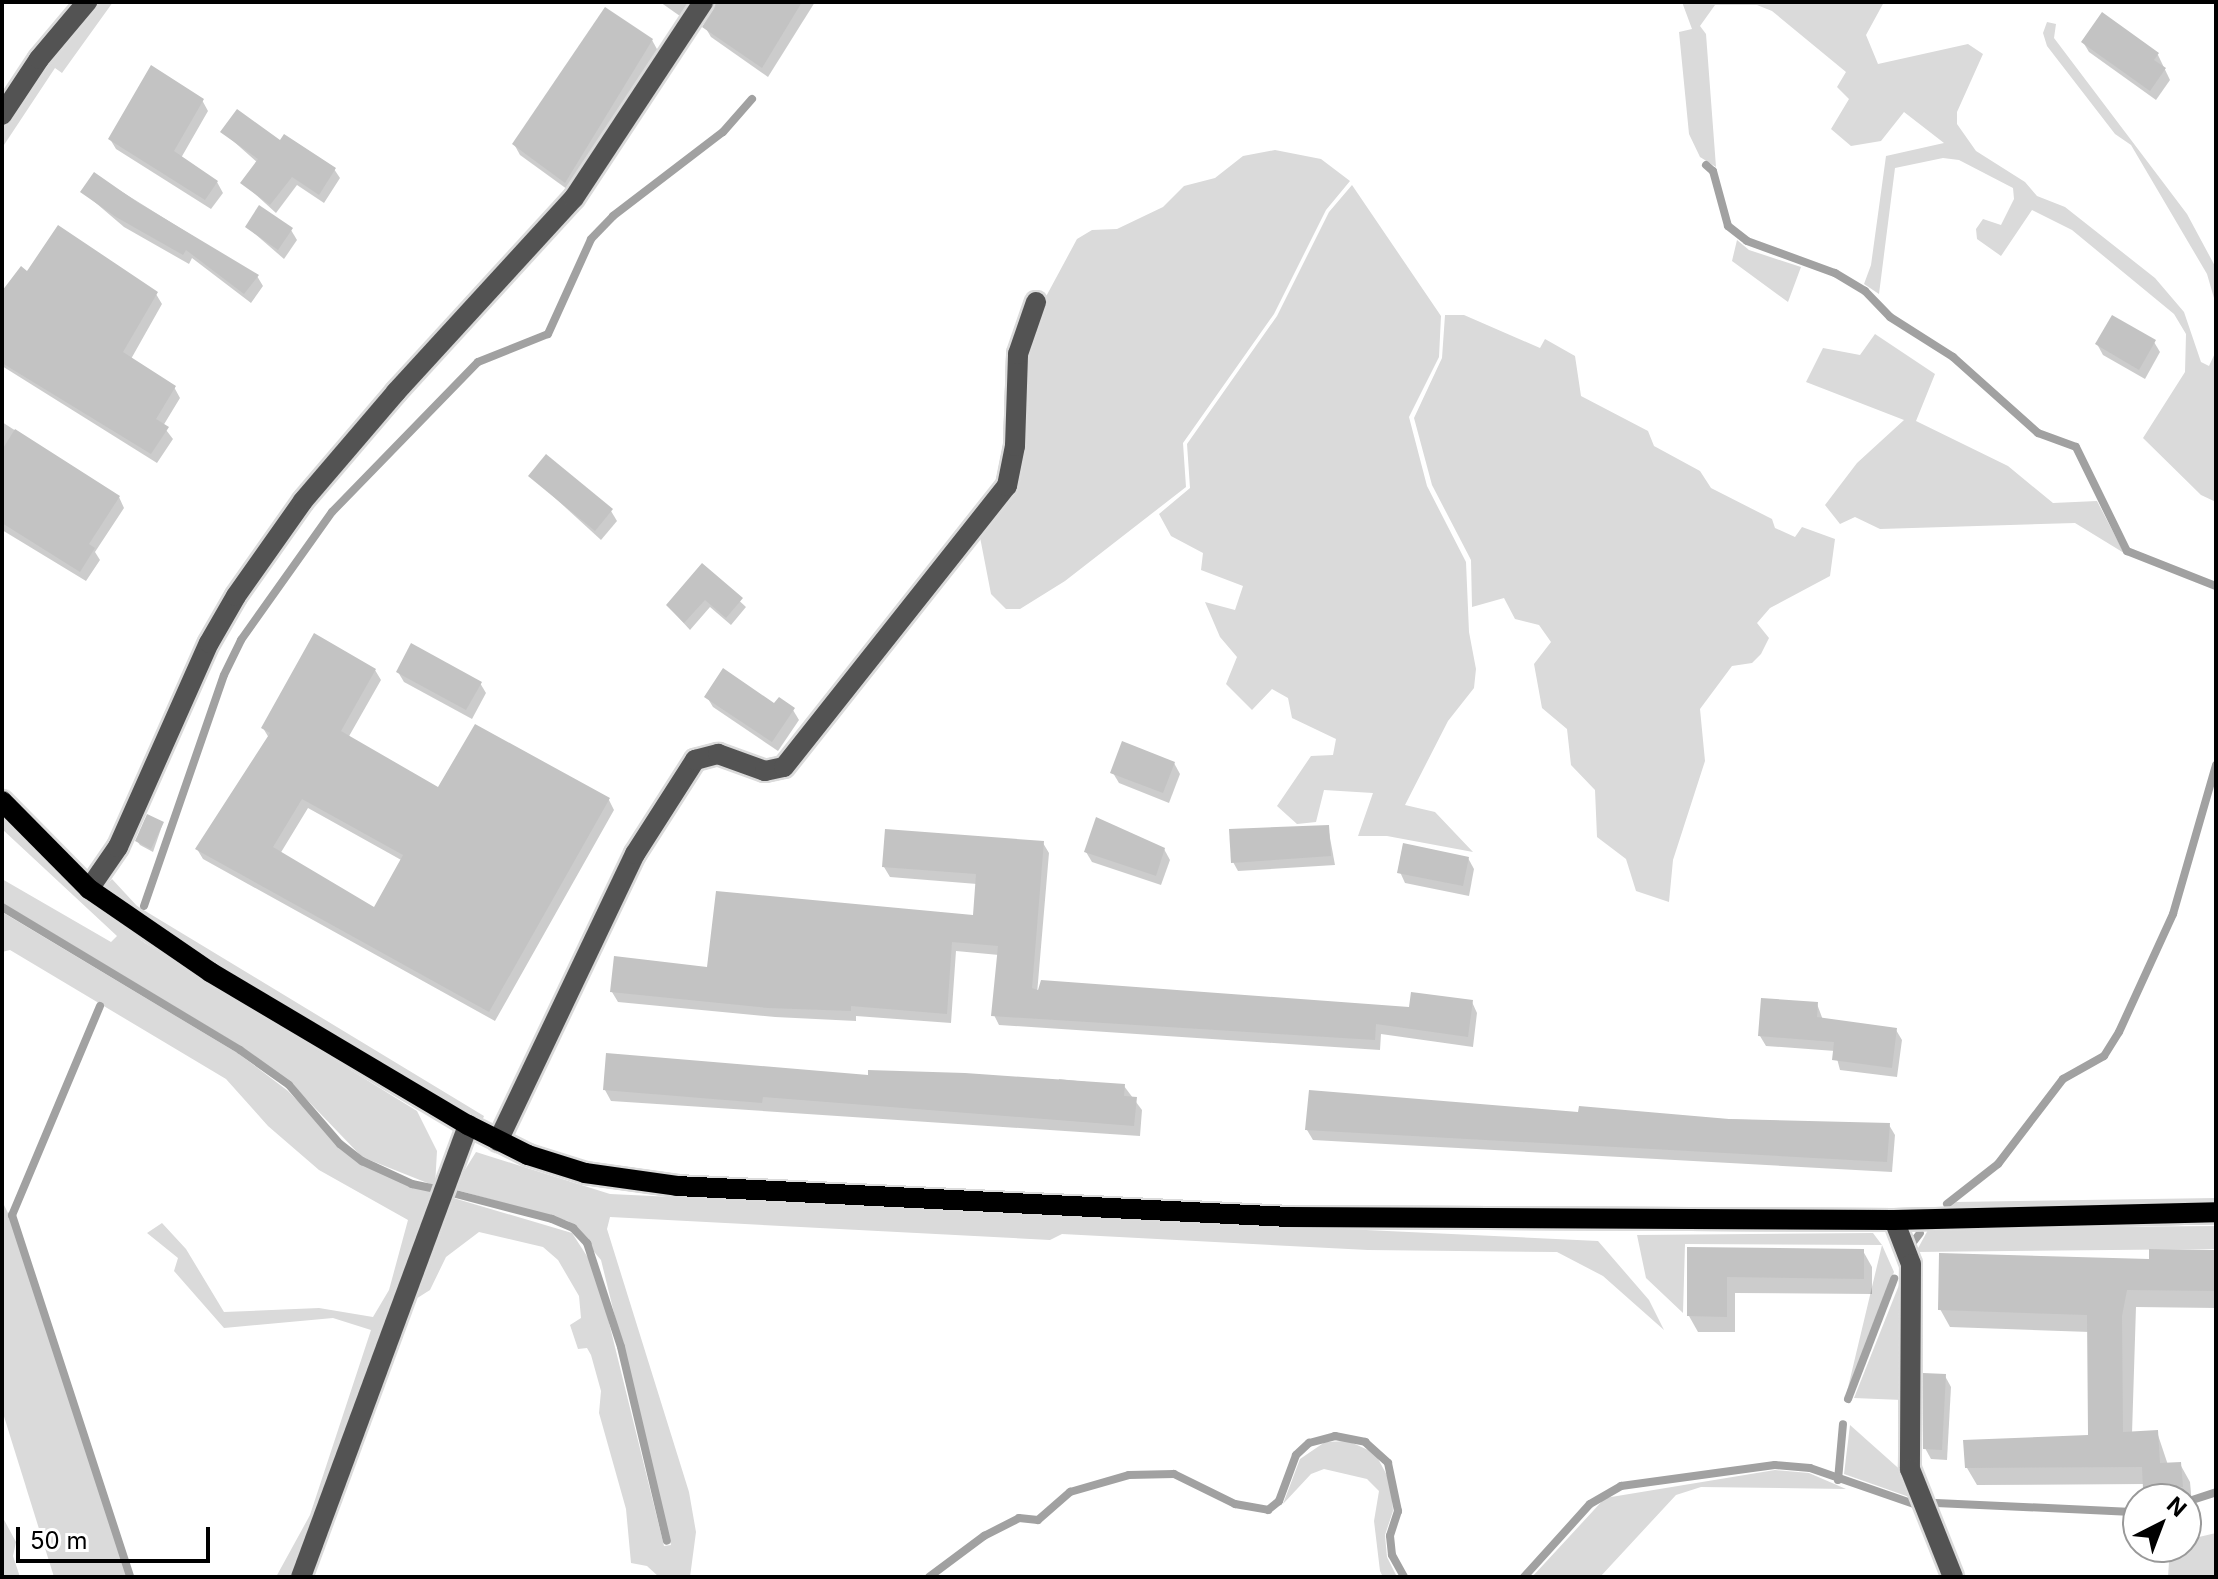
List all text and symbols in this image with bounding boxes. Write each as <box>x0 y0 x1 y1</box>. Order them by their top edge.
north arrow <box>2122 1483 2202 1563</box>
text: N <box>2162 1491 2192 1522</box>
scale bar <box>20 1511 214 1561</box>
text: 50 m <box>30 1526 88 1555</box>

